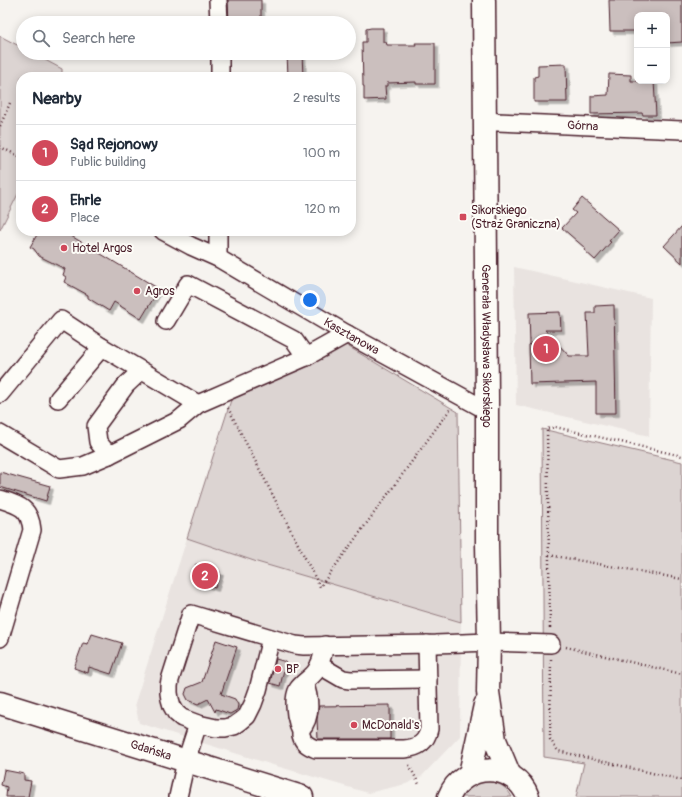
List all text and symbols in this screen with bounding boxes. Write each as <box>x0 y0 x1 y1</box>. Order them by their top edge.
map controls <box>634 12 670 84</box>
button: + <box>634 12 670 48</box>
search box <box>16 16 356 60</box>
icon: search <box>30 27 52 49</box>
text: Search here <box>62 29 135 48</box>
button: − <box>634 48 670 84</box>
text: Nearby <box>32 88 81 109</box>
text: 2 results <box>293 90 340 106</box>
street label: Górna <box>567 118 599 134</box>
text: Sąd Rejonowy <box>70 135 158 154</box>
text: 1 <box>42 145 48 161</box>
text: 100 m <box>303 145 340 161</box>
text: Public building <box>70 154 146 170</box>
text: Ehrle <box>70 191 101 210</box>
text: 2 <box>41 201 49 217</box>
text: 120 m <box>304 201 340 217</box>
place label: Sikorskiego (Straż Graniczna) <box>471 203 561 232</box>
text: Place <box>70 210 99 226</box>
marker: Sikorskiego (Straż Graniczna) <box>458 212 468 222</box>
place label: Hotel Argos <box>72 241 133 256</box>
marker: Hotel Argos <box>59 243 69 253</box>
street label: Generała Władysława Sikorskiego <box>478 264 494 428</box>
place label: Agros <box>145 284 175 299</box>
marker: Agros <box>132 286 142 296</box>
your location <box>300 290 320 310</box>
street label: Kasztanowa <box>321 315 382 358</box>
pin: 1 <box>533 334 559 364</box>
pin: 2 <box>192 561 218 591</box>
place label: BP <box>286 662 300 677</box>
marker: BP <box>273 664 283 674</box>
place label: McDonald's <box>362 718 420 733</box>
marker: McDonald's <box>349 720 359 730</box>
street label: Gdańska <box>128 737 174 764</box>

